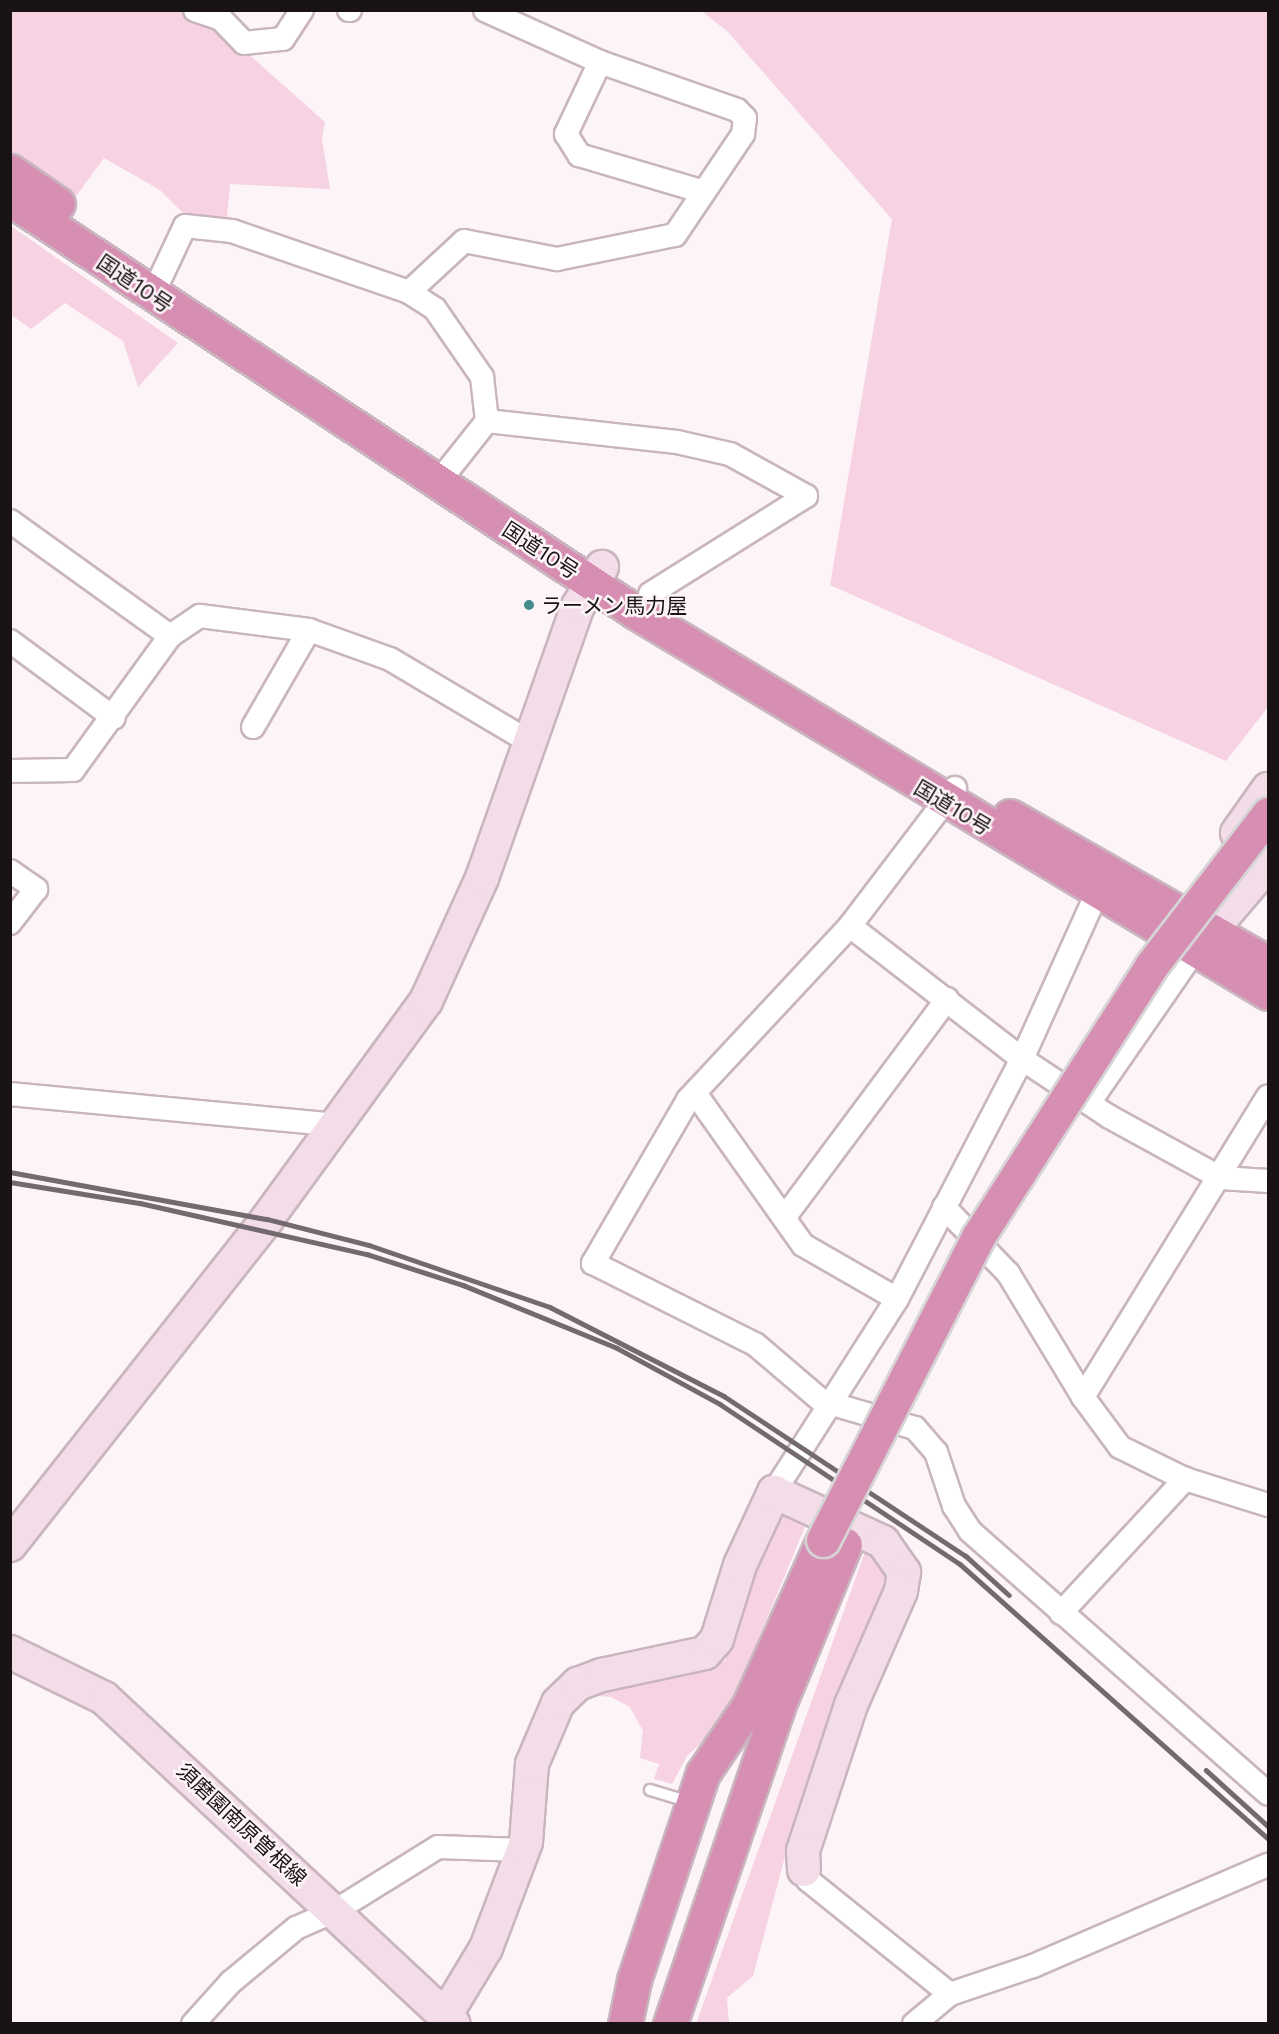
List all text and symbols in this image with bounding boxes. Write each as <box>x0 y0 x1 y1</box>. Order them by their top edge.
street label: 国道10号 <box>92 249 178 317</box>
street label: 国道10号 <box>498 516 584 584</box>
place label: ラーメン馬力屋 <box>541 592 688 618</box>
marker: ラーメン馬力屋 <box>522 598 536 612</box>
street label: 国道10号 <box>910 774 996 840</box>
street label: 須磨園南原曽根線 <box>172 1757 312 1891</box>

